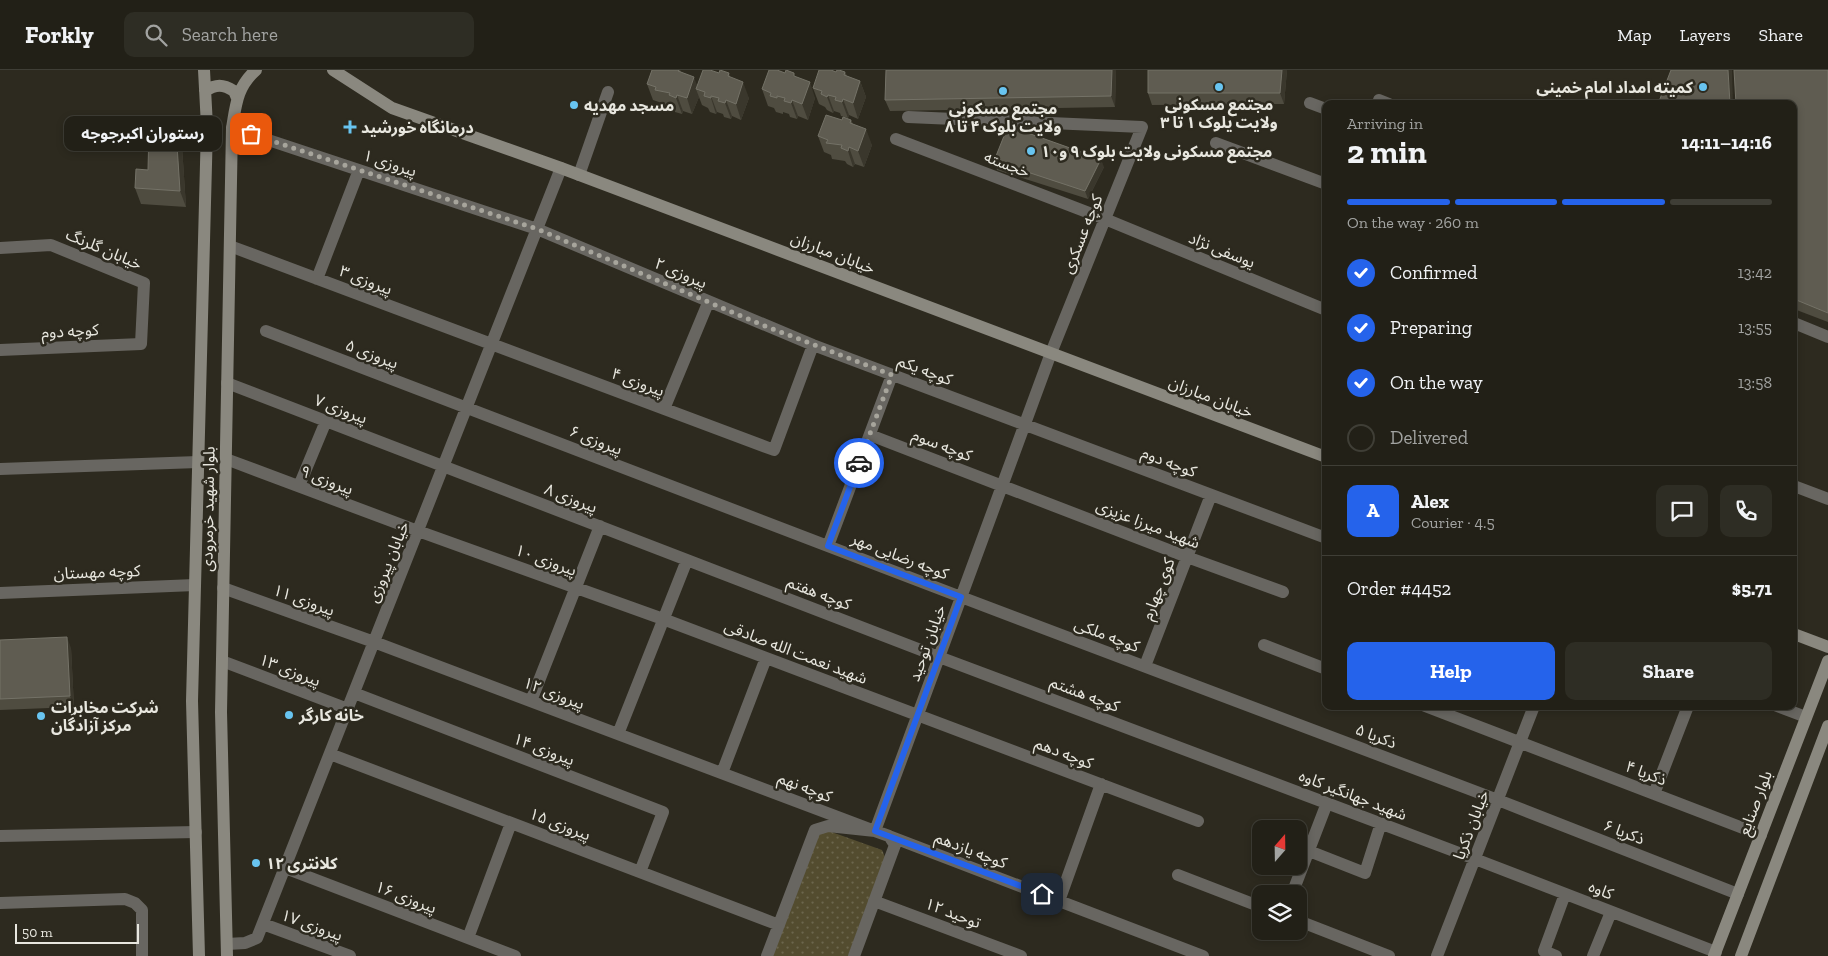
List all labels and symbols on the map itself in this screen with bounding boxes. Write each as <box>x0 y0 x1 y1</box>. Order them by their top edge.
place label: کمیته امداد امام خمینی <box>1536 78 1694 99</box>
marker: مجتمع مسکونی ولایت یلوک ۱ تا ۳ <box>1213 81 1225 93</box>
marker: کمیته امداد امام خمینی <box>1697 81 1709 93</box>
marker: مجتمع مسکونی ولایت بلوک ۴ تا ۸ <box>997 85 1009 97</box>
place label: مجتمع مسکونی ولایت یلوک ۱ تا ۳ <box>1160 95 1278 132</box>
place label: مسجد مهدیه <box>584 96 674 115</box>
marker: مسجد مهدیه <box>568 99 580 111</box>
place label: مجتمع مسکونی ولایت بلوک ۴ تا ۸ <box>945 99 1061 136</box>
pin <box>230 113 272 155</box>
callout: رستوران اکبرجوجه <box>64 116 221 152</box>
place label: درمانگاه خورشید <box>361 118 474 137</box>
marker: درمانگاه خورشید <box>343 120 357 134</box>
place label: مجتمع مسکونی ولایت بلوک ۹ و۱۰ <box>1041 142 1272 164</box>
street label: پیروزی ۱ <box>361 145 419 182</box>
marker: مجتمع مسکونی ولایت بلوک ۹ و۱۰ <box>1025 145 1037 157</box>
street label: خجسته <box>982 147 1032 181</box>
street label: کوچه عسکری <box>1058 191 1108 277</box>
street label: خیابان گلرنگ <box>63 224 145 274</box>
street label: خیابان مبارزان <box>788 228 878 278</box>
street label: یوسفی نژاد <box>1186 228 1258 272</box>
street label: پیروزی ۲ <box>652 253 710 294</box>
street label: پیروزی ۳ <box>336 261 395 300</box>
street label: کوچه دوم <box>41 320 100 345</box>
street label: پیروزی ۵ <box>342 335 401 374</box>
street label: کوچه یکم <box>894 351 955 392</box>
street label: پیروزی ۴ <box>608 364 667 401</box>
street label: خیابان مبارزان <box>1166 372 1256 422</box>
street label: پیروزی ۷ <box>311 390 370 429</box>
street label: پیروزی ۶ <box>566 421 625 460</box>
street label: کوچه سوم <box>908 425 975 468</box>
courier <box>834 438 884 488</box>
street label: کوچه دوم <box>1138 443 1200 484</box>
street label: بلوار شهید خرمرودی <box>197 446 219 572</box>
street label: پیروزی ۹ <box>297 461 356 500</box>
street label: پیروزی ۸ <box>541 479 600 518</box>
street label: شهید میرزا عزیزی <box>1093 495 1203 553</box>
street label: خیابان پیروزی <box>363 519 414 606</box>
street label: کوچه رضایی مهر <box>847 528 952 584</box>
street label: پیروزی ۱۰ <box>512 540 579 581</box>
street label: کوی چهارم <box>1137 555 1181 624</box>
street label: کوچه مهستان <box>53 561 141 584</box>
street label: کوچه هفتم <box>783 572 854 617</box>
street label: پیروزی ۱۱ <box>270 580 337 621</box>
street label: خیابان توحید <box>904 602 950 684</box>
street label: کوچه ملکی <box>1071 614 1143 657</box>
street label: شهید نعمت الله صادقی <box>722 616 870 688</box>
street label: پیروزی ۱۳ <box>256 650 323 691</box>
street label: کوچه هشتم <box>1047 672 1123 719</box>
street label: پیروزی ۱۲ <box>520 673 587 714</box>
place label: شرکت مخابرات مرکز آزادگان <box>51 698 159 735</box>
place label: خانه کارگر <box>298 706 364 725</box>
marker: خانه کارگر <box>283 709 295 721</box>
marker: شرکت مخابرات مرکز آزادگان <box>35 710 47 722</box>
street label: ذکریا ۵ <box>1353 720 1399 752</box>
street label: پیروزی ۱۴ <box>510 729 577 770</box>
street label: کوچه دهم <box>1031 733 1096 776</box>
street label: ذکریا ۴ <box>1623 757 1669 789</box>
street label: شهید جهانگیر کاوه <box>1296 766 1410 824</box>
street label: کوچه نهم <box>774 768 835 809</box>
street label: بلوار صنایع <box>1734 768 1779 839</box>
street label: خیابان ذکریا <box>1449 787 1493 863</box>
street label: پیروزی ۱۵ <box>526 804 593 845</box>
street label: ذکریا ۶ <box>1601 816 1647 848</box>
north arrow <box>1252 820 1308 875</box>
street label: کوچه یازدهم <box>931 828 1010 875</box>
place label: کلانتری ۱۲ <box>266 854 338 873</box>
marker: کلانتری ۱۲ <box>250 857 262 869</box>
pin <box>1021 873 1063 915</box>
street label: پیروزی ۱۶ <box>372 877 439 918</box>
street label: کاوه <box>1586 877 1616 904</box>
street label: توحید ۱۲ <box>922 894 984 932</box>
street label: پیروزی ۱۷ <box>278 905 345 946</box>
scale bar <box>15 921 139 944</box>

